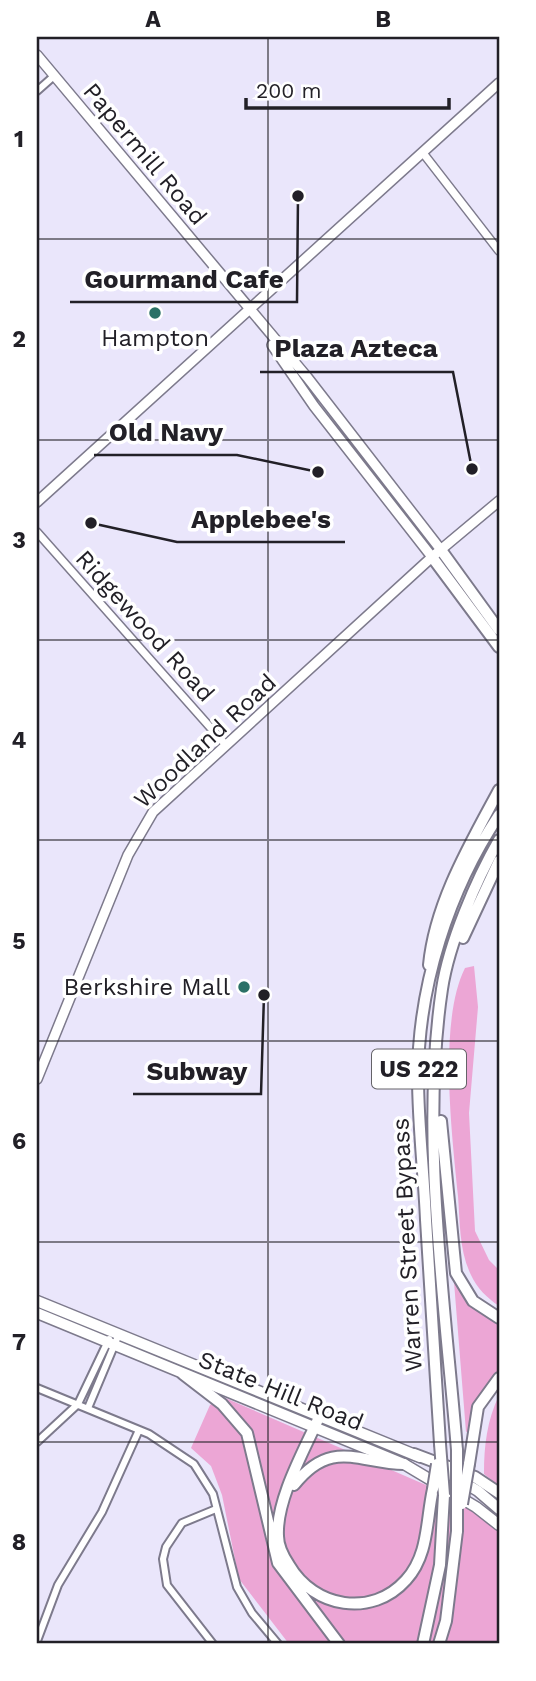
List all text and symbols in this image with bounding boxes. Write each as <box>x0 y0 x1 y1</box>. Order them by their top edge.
text: A <box>145 6 161 33</box>
text: B <box>375 6 391 33</box>
scale bar <box>246 66 448 110</box>
street label: Papermill Road <box>77 77 213 231</box>
text: 200 m <box>256 78 322 103</box>
text: 1 <box>14 126 24 153</box>
callout: Gourmand Cafe <box>70 255 297 302</box>
text: Gourmand Cafe <box>84 264 284 294</box>
marker: Hampton <box>147 305 163 321</box>
place label: Hampton <box>101 324 209 352</box>
callout: Plaza Azteca <box>260 325 453 372</box>
text: 2 <box>12 326 26 353</box>
text: Plaza Azteca <box>274 333 438 363</box>
callout: Old Navy <box>94 408 237 455</box>
text: Old Navy <box>109 417 224 447</box>
callout: Applebee's <box>177 495 345 542</box>
text: Applebee's <box>191 504 331 534</box>
text: 3 <box>12 527 26 554</box>
street label: Ridgewood Road <box>70 545 220 707</box>
street label: Woodland Road <box>128 668 282 814</box>
text: 4 <box>12 727 27 754</box>
text: 5 <box>12 928 26 955</box>
place label: Berkshire Mall <box>63 973 231 1001</box>
marker: Berkshire Mall <box>236 979 252 995</box>
callout: Subway <box>133 1047 261 1094</box>
road number: US 222 <box>372 1050 466 1088</box>
text: Subway <box>147 1056 248 1086</box>
street label: Warren Street Bypass <box>386 1117 428 1373</box>
text: 6 <box>12 1128 26 1155</box>
text: 7 <box>12 1329 26 1356</box>
street label: State Hill Road <box>195 1345 367 1437</box>
text: 8 <box>12 1529 26 1556</box>

